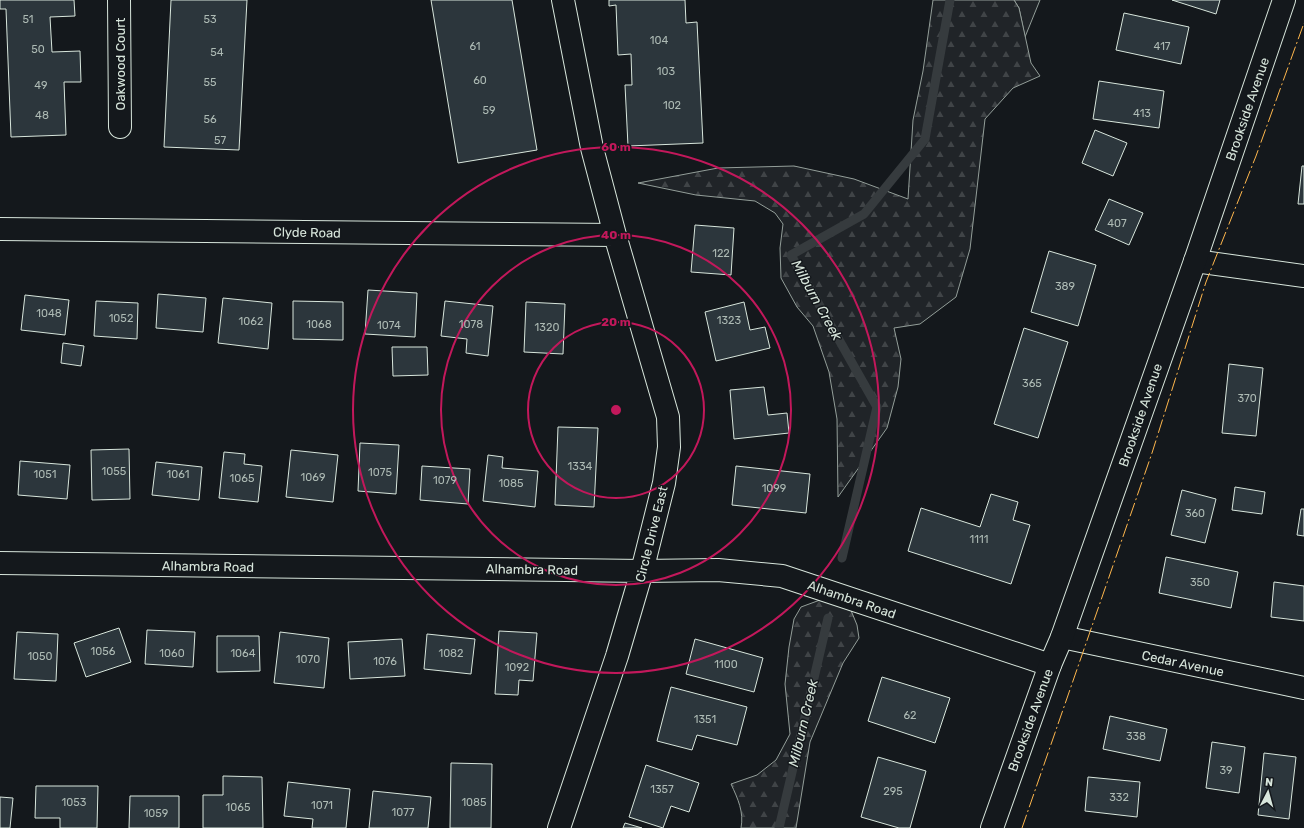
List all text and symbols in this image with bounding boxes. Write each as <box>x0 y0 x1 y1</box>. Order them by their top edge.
house number: 51 <box>22 13 34 26</box>
house number: 53 <box>203 13 217 26</box>
street label: Oakwood Court <box>113 18 128 110</box>
house number: 104 <box>650 34 668 47</box>
house number: 61 <box>469 40 481 53</box>
house number: 417 <box>1154 40 1171 53</box>
house number: 50 <box>31 43 45 56</box>
house number: 54 <box>210 46 224 59</box>
street label: Brookside Avenue <box>1223 56 1272 163</box>
house number: 103 <box>657 65 676 78</box>
house number: 60 <box>473 74 487 87</box>
house number: 55 <box>203 76 217 89</box>
house number: 49 <box>34 79 48 92</box>
house number: 102 <box>663 99 681 112</box>
house number: 59 <box>482 104 496 117</box>
house number: 413 <box>1133 107 1151 120</box>
house number: 48 <box>35 109 49 122</box>
house number: 56 <box>203 113 217 126</box>
house number: 57 <box>214 134 226 147</box>
text: 60 m <box>601 140 631 154</box>
house number: 407 <box>1107 217 1127 230</box>
street label: Clyde Road <box>273 224 341 241</box>
text: 40 m <box>601 228 631 242</box>
house number: 122 <box>712 247 730 260</box>
water label: Milburn Creek <box>787 257 846 344</box>
house number: 389 <box>1055 280 1075 293</box>
house number: 1048 <box>36 307 62 320</box>
house number: 1052 <box>109 312 133 325</box>
house number: 1323 <box>717 314 742 327</box>
house number: 1062 <box>239 315 263 328</box>
text: 20 m <box>601 315 631 329</box>
house number: 1068 <box>306 318 332 331</box>
house number: 1078 <box>459 318 483 331</box>
house number: 1074 <box>377 319 401 332</box>
house number: 1320 <box>535 321 559 334</box>
street label: Brookside Avenue <box>1116 362 1165 469</box>
house number: 365 <box>1022 377 1042 390</box>
house number: 370 <box>1237 392 1257 405</box>
centre of rings <box>609 403 623 417</box>
house number: 1334 <box>568 460 593 473</box>
house number: 1055 <box>102 465 127 478</box>
house number: 1075 <box>368 466 392 479</box>
house number: 1051 <box>34 468 56 481</box>
house number: 1061 <box>167 468 189 481</box>
house number: 1069 <box>301 471 325 484</box>
house number: 1065 <box>230 472 255 485</box>
house number: 1079 <box>433 474 457 487</box>
house number: 1085 <box>498 477 524 490</box>
house number: 1099 <box>762 482 786 495</box>
street label: Circle Drive East <box>632 484 671 584</box>
house number: 360 <box>1185 507 1205 520</box>
house number: 1111 <box>970 533 988 546</box>
street label: Alhambra Road <box>162 558 254 575</box>
street label: Alhambra Road <box>486 561 578 578</box>
house number: 350 <box>1190 576 1210 589</box>
street label: Alhambra Road <box>806 577 898 622</box>
house number: 1056 <box>91 645 116 658</box>
house number: 1060 <box>159 647 185 660</box>
house number: 1064 <box>230 647 256 660</box>
house number: 1082 <box>438 647 464 660</box>
street label: Cedar Avenue <box>1140 647 1225 680</box>
house number: 1050 <box>27 650 53 663</box>
house number: 1070 <box>296 653 320 666</box>
house number: 1076 <box>373 655 397 668</box>
house number: 1100 <box>714 658 738 671</box>
house number: 1092 <box>505 661 529 674</box>
street label: Brookside Avenue <box>1005 667 1056 774</box>
water label: Milburn Creek <box>785 677 822 769</box>
house number: 62 <box>903 709 917 722</box>
house number: 1351 <box>694 713 716 726</box>
house number: 338 <box>1126 730 1146 743</box>
house number: 39 <box>1219 764 1233 777</box>
north arrow <box>1248 772 1288 812</box>
text: N <box>1264 776 1274 789</box>
house number: 1357 <box>650 783 674 796</box>
house number: 295 <box>883 785 903 798</box>
house number: 332 <box>1109 791 1129 804</box>
house number: 1053 <box>62 796 87 809</box>
house number: 1085 <box>461 796 487 809</box>
house number: 1071 <box>311 799 333 812</box>
house number: 1065 <box>226 801 251 814</box>
house number: 1077 <box>392 806 415 819</box>
house number: 1059 <box>144 807 168 820</box>

